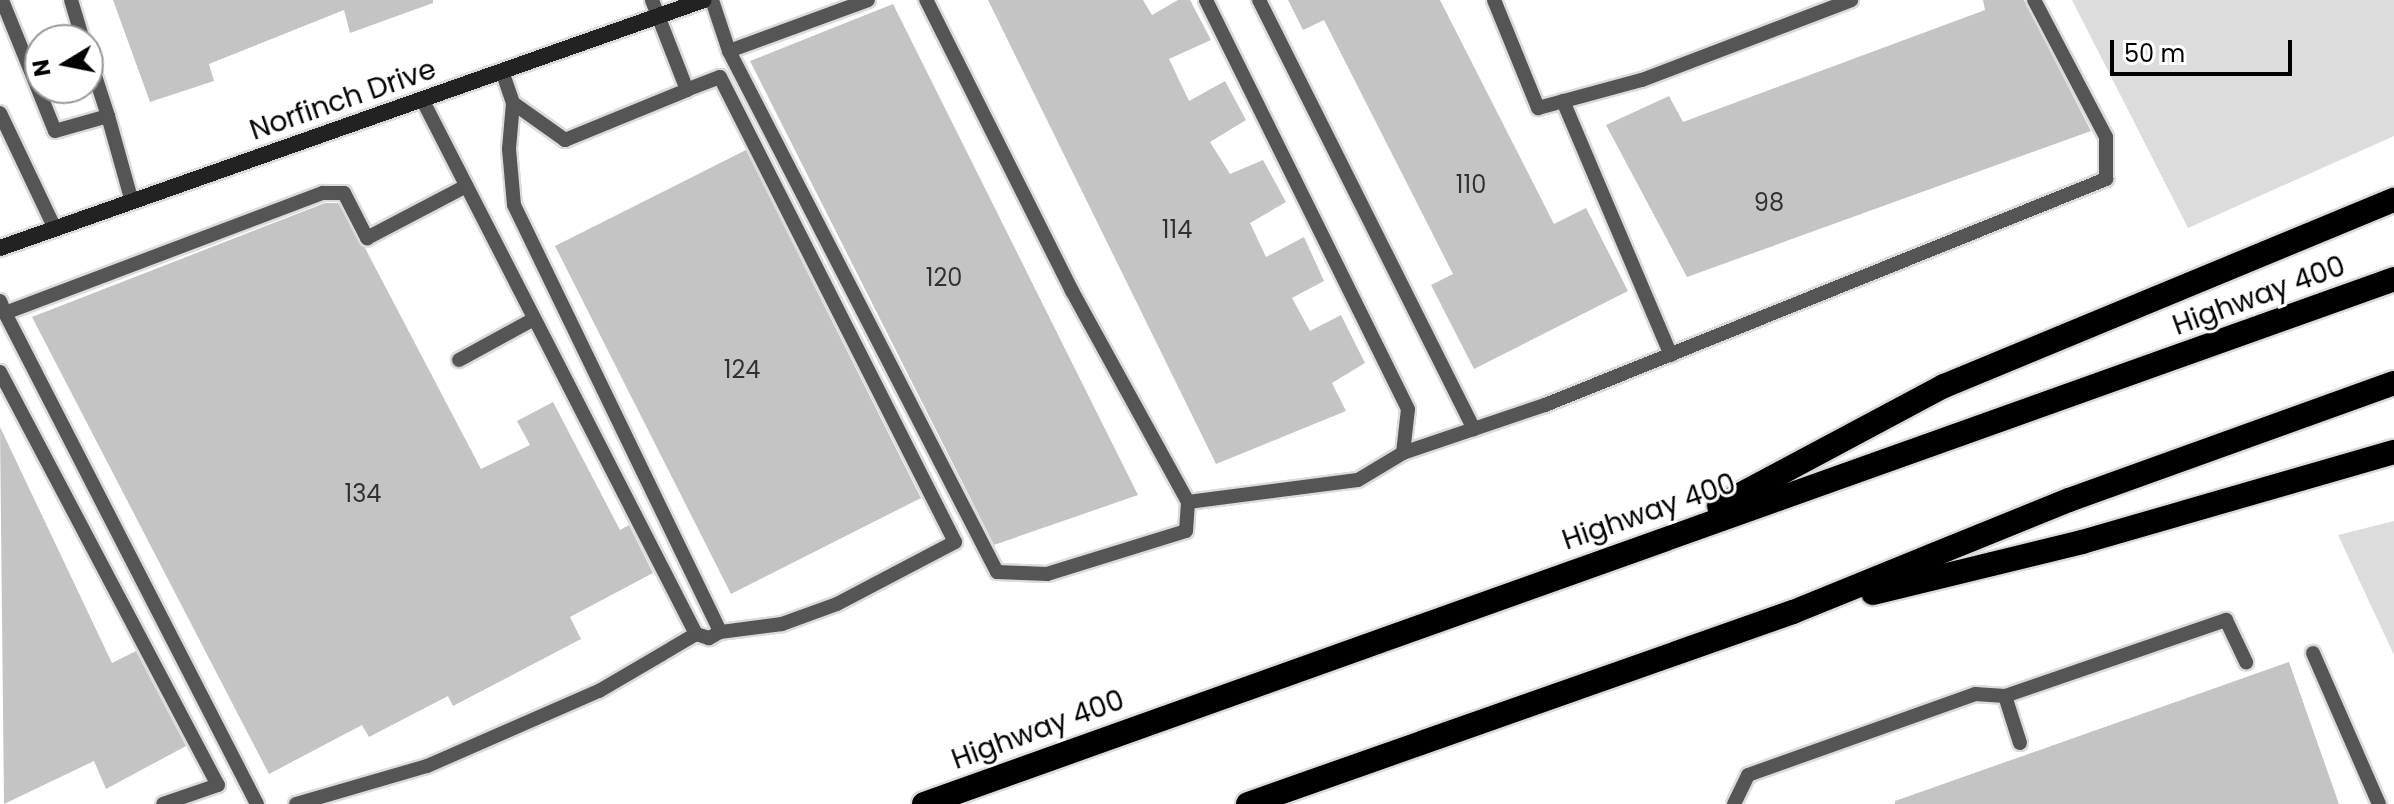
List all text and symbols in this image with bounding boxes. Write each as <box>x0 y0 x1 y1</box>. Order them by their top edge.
north arrow <box>24 24 104 104</box>
scale bar <box>2114 24 2296 74</box>
text: 50 m <box>2124 37 2185 70</box>
street label: Norfinch Drive <box>246 52 440 148</box>
text: N <box>25 57 59 79</box>
house number: 110 <box>1456 171 1486 199</box>
house number: 98 <box>1754 189 1784 217</box>
house number: 114 <box>1162 216 1192 244</box>
street label: Highway 400 <box>2168 249 2350 343</box>
house number: 120 <box>926 264 962 292</box>
house number: 124 <box>724 356 760 384</box>
street label: Highway 400 <box>1558 467 1740 557</box>
house number: 134 <box>345 480 381 508</box>
street label: Highway 400 <box>947 683 1129 777</box>

